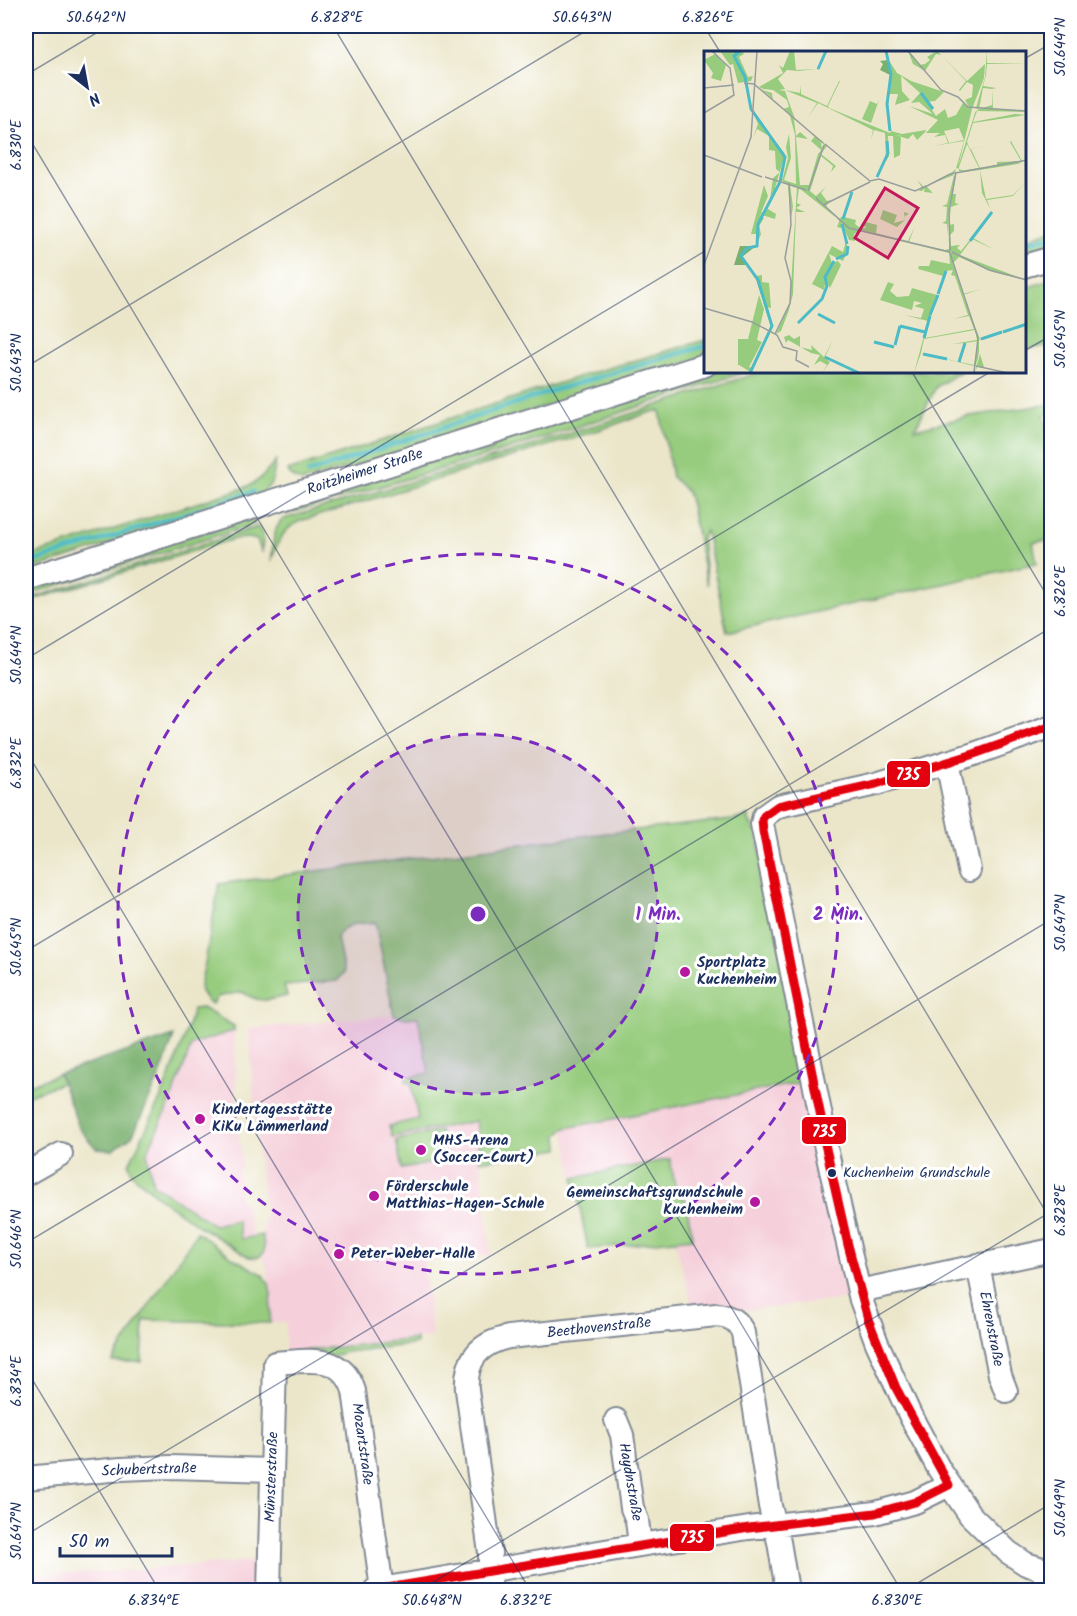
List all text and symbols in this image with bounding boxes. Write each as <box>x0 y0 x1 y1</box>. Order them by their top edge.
text: 50.642°N <box>66 6 126 30</box>
text: 6.828°E <box>311 6 364 30</box>
text: 50.643°N <box>552 6 612 30</box>
text: 6.826°E <box>682 6 735 30</box>
text: 50.644°N <box>1049 17 1073 77</box>
inset map <box>704 51 1026 374</box>
north arrow <box>57 57 117 117</box>
text: N <box>83 85 105 112</box>
text: 6.830°E <box>5 118 29 170</box>
text: 50.645°N <box>1049 309 1073 369</box>
text: 50.643°N <box>5 333 29 393</box>
street label: Roitzheimer Straße <box>304 442 426 502</box>
text: 6.826°E <box>1049 564 1073 617</box>
text: 50.644°N <box>5 625 29 685</box>
text: 6.832°E <box>5 736 29 789</box>
line badge: 735 <box>886 760 931 788</box>
text: 735 <box>896 763 922 788</box>
text: 50.647°N <box>1049 894 1073 952</box>
text: 1 Min. <box>636 901 680 930</box>
text: 2 Min. <box>813 901 863 930</box>
centre of rings <box>468 904 488 924</box>
text: 50.645°N <box>5 917 29 977</box>
place label: Sportplatz Kuchenheim <box>697 951 777 992</box>
marker: Sportplatz Kuchenheim <box>678 965 692 979</box>
place label: Kindertagesstätte KiKu Lämmerland <box>212 1098 333 1139</box>
marker: Kindertagesstätte KiKu Lämmerland <box>193 1112 207 1126</box>
line badge: 735 <box>801 1116 847 1145</box>
text: 735 <box>812 1120 838 1145</box>
place label: MHS-Arena (Soccer-Court) <box>433 1129 534 1170</box>
marker: MHS-Arena (Soccer-Court) <box>414 1143 428 1157</box>
place label: Kuchenheim Grundschule <box>843 1162 991 1184</box>
marker: Kuchenheim Grundschule <box>826 1167 838 1179</box>
place label: Förderschule Matthias-Hagen-Schule <box>386 1175 545 1216</box>
place label: Gemeinschaftsgrundschule Kuchenheim <box>566 1181 744 1222</box>
text: 6.828°E <box>1049 1183 1073 1236</box>
marker: Förderschule Matthias-Hagen-Schule <box>367 1189 381 1203</box>
marker: Gemeinschaftsgrundschule Kuchenheim <box>748 1195 762 1209</box>
text: 50.646°N <box>5 1209 29 1269</box>
place label: Peter-Weber-Halle <box>351 1242 476 1266</box>
marker: Peter-Weber-Halle <box>332 1247 346 1261</box>
street label: Ehrenstraße <box>972 1289 1010 1369</box>
street label: Beethovenstraße <box>546 1311 652 1345</box>
text: 6.834°E <box>5 1354 29 1407</box>
street label: Mozartstraße <box>344 1401 380 1487</box>
street label: Münsterstraße <box>258 1431 286 1523</box>
street label: Haydnstraße <box>611 1441 649 1523</box>
street label: Schubertstraße <box>101 1456 197 1484</box>
text: 50.649°N <box>1049 1479 1073 1537</box>
text: 50.647°N <box>5 1502 29 1560</box>
scale bar <box>60 1520 172 1558</box>
line badge: 735 <box>669 1523 715 1552</box>
text: 735 <box>680 1526 706 1551</box>
text: 50 m <box>69 1528 109 1557</box>
text: 6.834°E <box>128 1589 181 1613</box>
text: 50.648°N <box>402 1589 462 1613</box>
text: 6.832°E <box>500 1589 553 1613</box>
text: 6.830°E <box>872 1589 924 1613</box>

